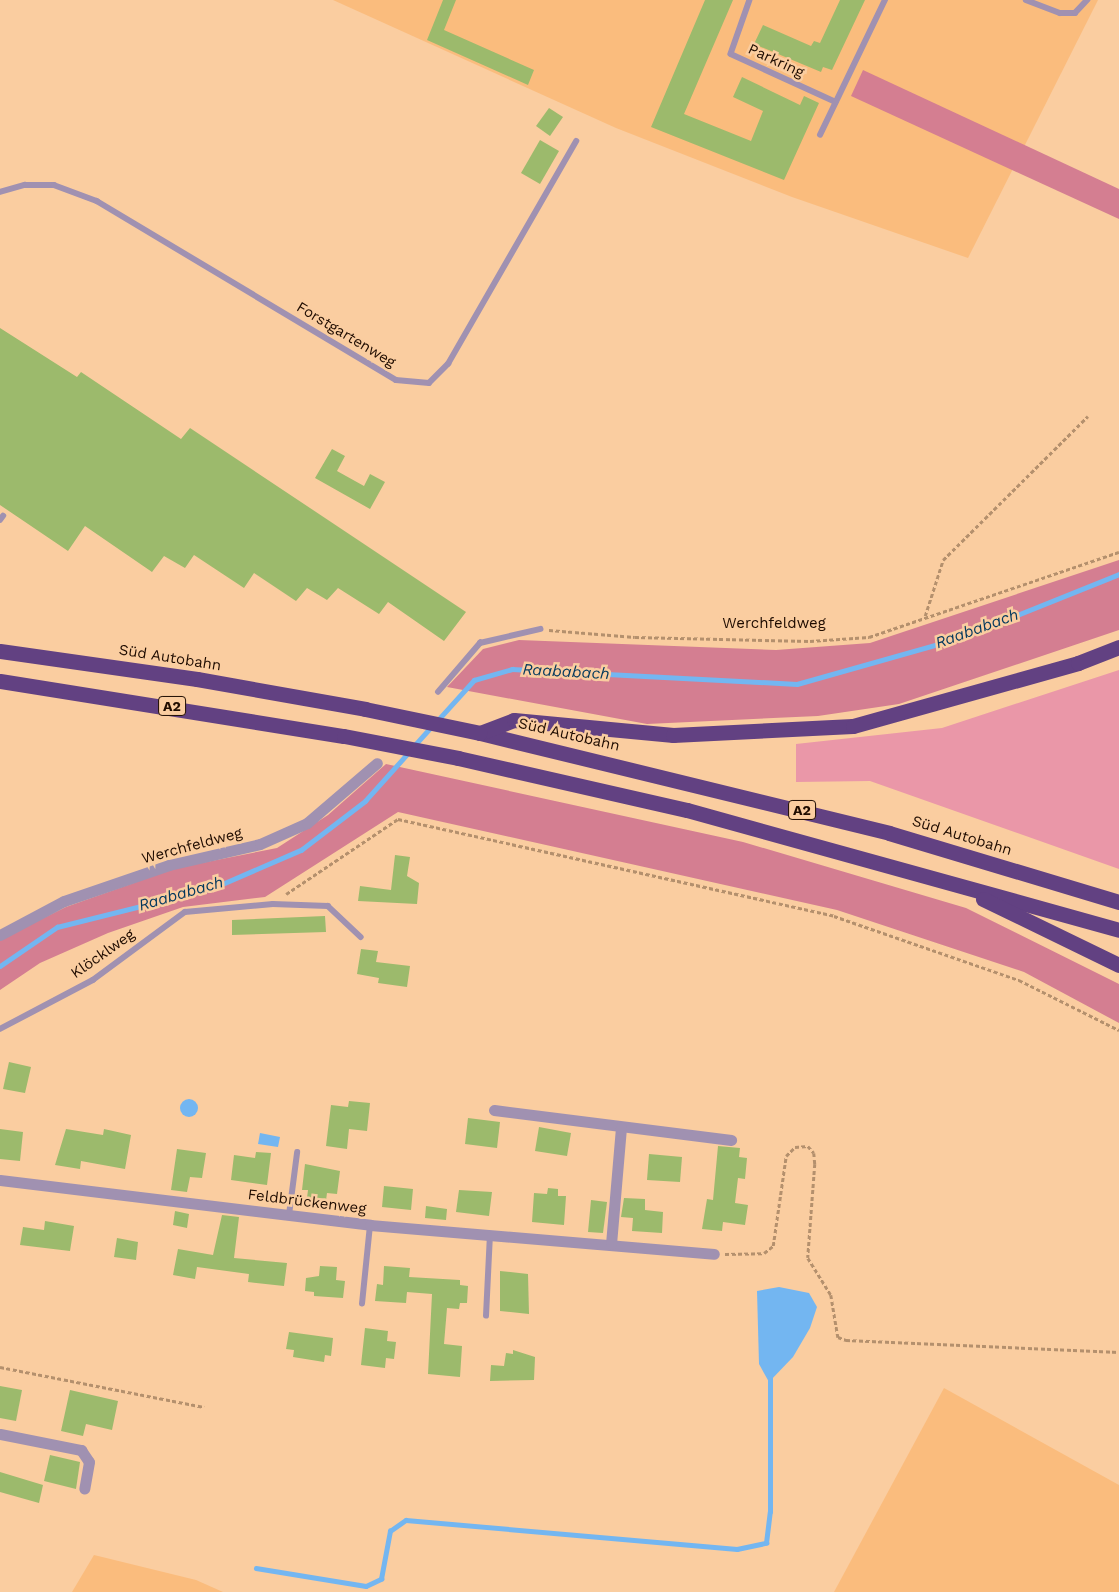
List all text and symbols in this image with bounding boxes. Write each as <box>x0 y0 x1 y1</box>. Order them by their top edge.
street label: Parkring <box>745 40 807 82</box>
street label: Forstgartenweg <box>293 298 399 372</box>
water label: Raababach <box>933 605 1021 653</box>
street label: Werchfeldweg <box>722 615 826 633</box>
street label: Süd Autobahn <box>117 641 223 675</box>
water label: Raababach <box>522 660 610 684</box>
road number: A2 <box>157 694 187 718</box>
street label: Süd Autobahn <box>516 715 622 755</box>
road number: A2 <box>787 798 817 822</box>
street label: Süd Autobahn <box>910 812 1014 860</box>
street label: Werchfeldweg <box>140 824 244 868</box>
water label: Raababach <box>136 873 226 915</box>
street label: Klöcklweg <box>68 926 138 982</box>
street label: Feldbrückenweg <box>247 1186 367 1218</box>

